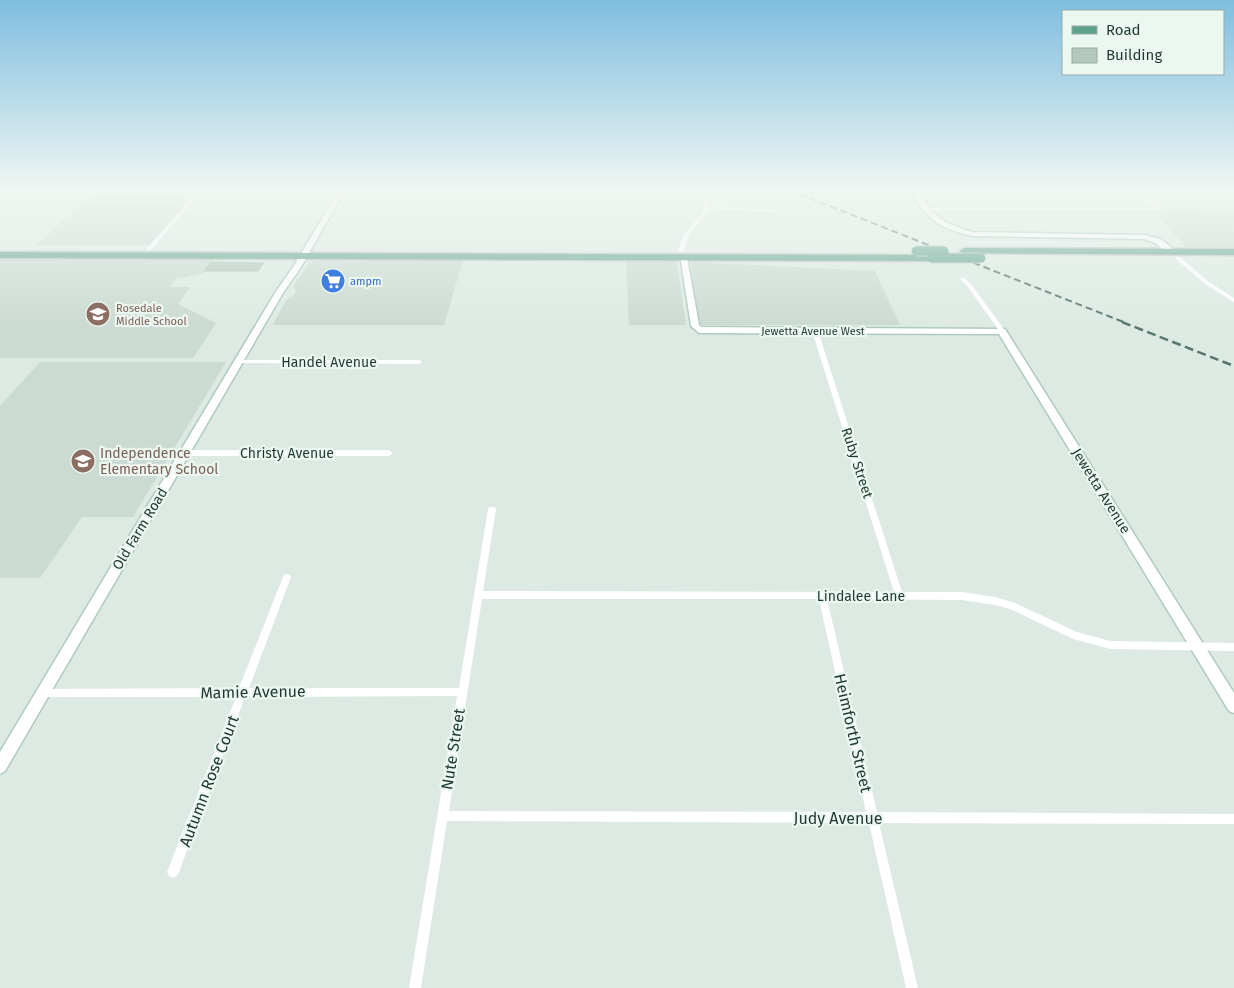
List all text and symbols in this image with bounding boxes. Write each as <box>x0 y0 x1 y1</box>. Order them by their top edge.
legend <box>1062 10 1224 75</box>
text: Road <box>1106 21 1141 39</box>
text: Building <box>1106 46 1162 64</box>
supermarket icon: ampm <box>320 268 346 294</box>
place label: ampm <box>350 275 381 288</box>
school or university icon: Rosedale Middle School <box>85 301 111 327</box>
place label: Rosedale Middle School <box>116 302 187 328</box>
street label: Jewetta Avenue West <box>761 325 865 338</box>
street label: Handel Avenue <box>281 354 377 371</box>
street label: Ruby Street <box>838 425 877 501</box>
place label: Independence Elementary School <box>100 445 218 478</box>
street label: Christy Avenue <box>240 445 334 462</box>
street label: Jewetta Avenue <box>1068 445 1134 537</box>
school or university icon: Independence Elementary School <box>70 448 96 474</box>
street label: Old Farm Road <box>109 485 171 573</box>
street label: Lindalee Lane <box>817 588 905 605</box>
street label: Heimforth Street <box>830 672 876 794</box>
street label: Mamie Avenue <box>200 682 306 702</box>
street label: Nute Street <box>437 707 469 791</box>
street label: Autumn Rose Court <box>175 712 243 849</box>
street label: Judy Avenue <box>794 809 882 828</box>

